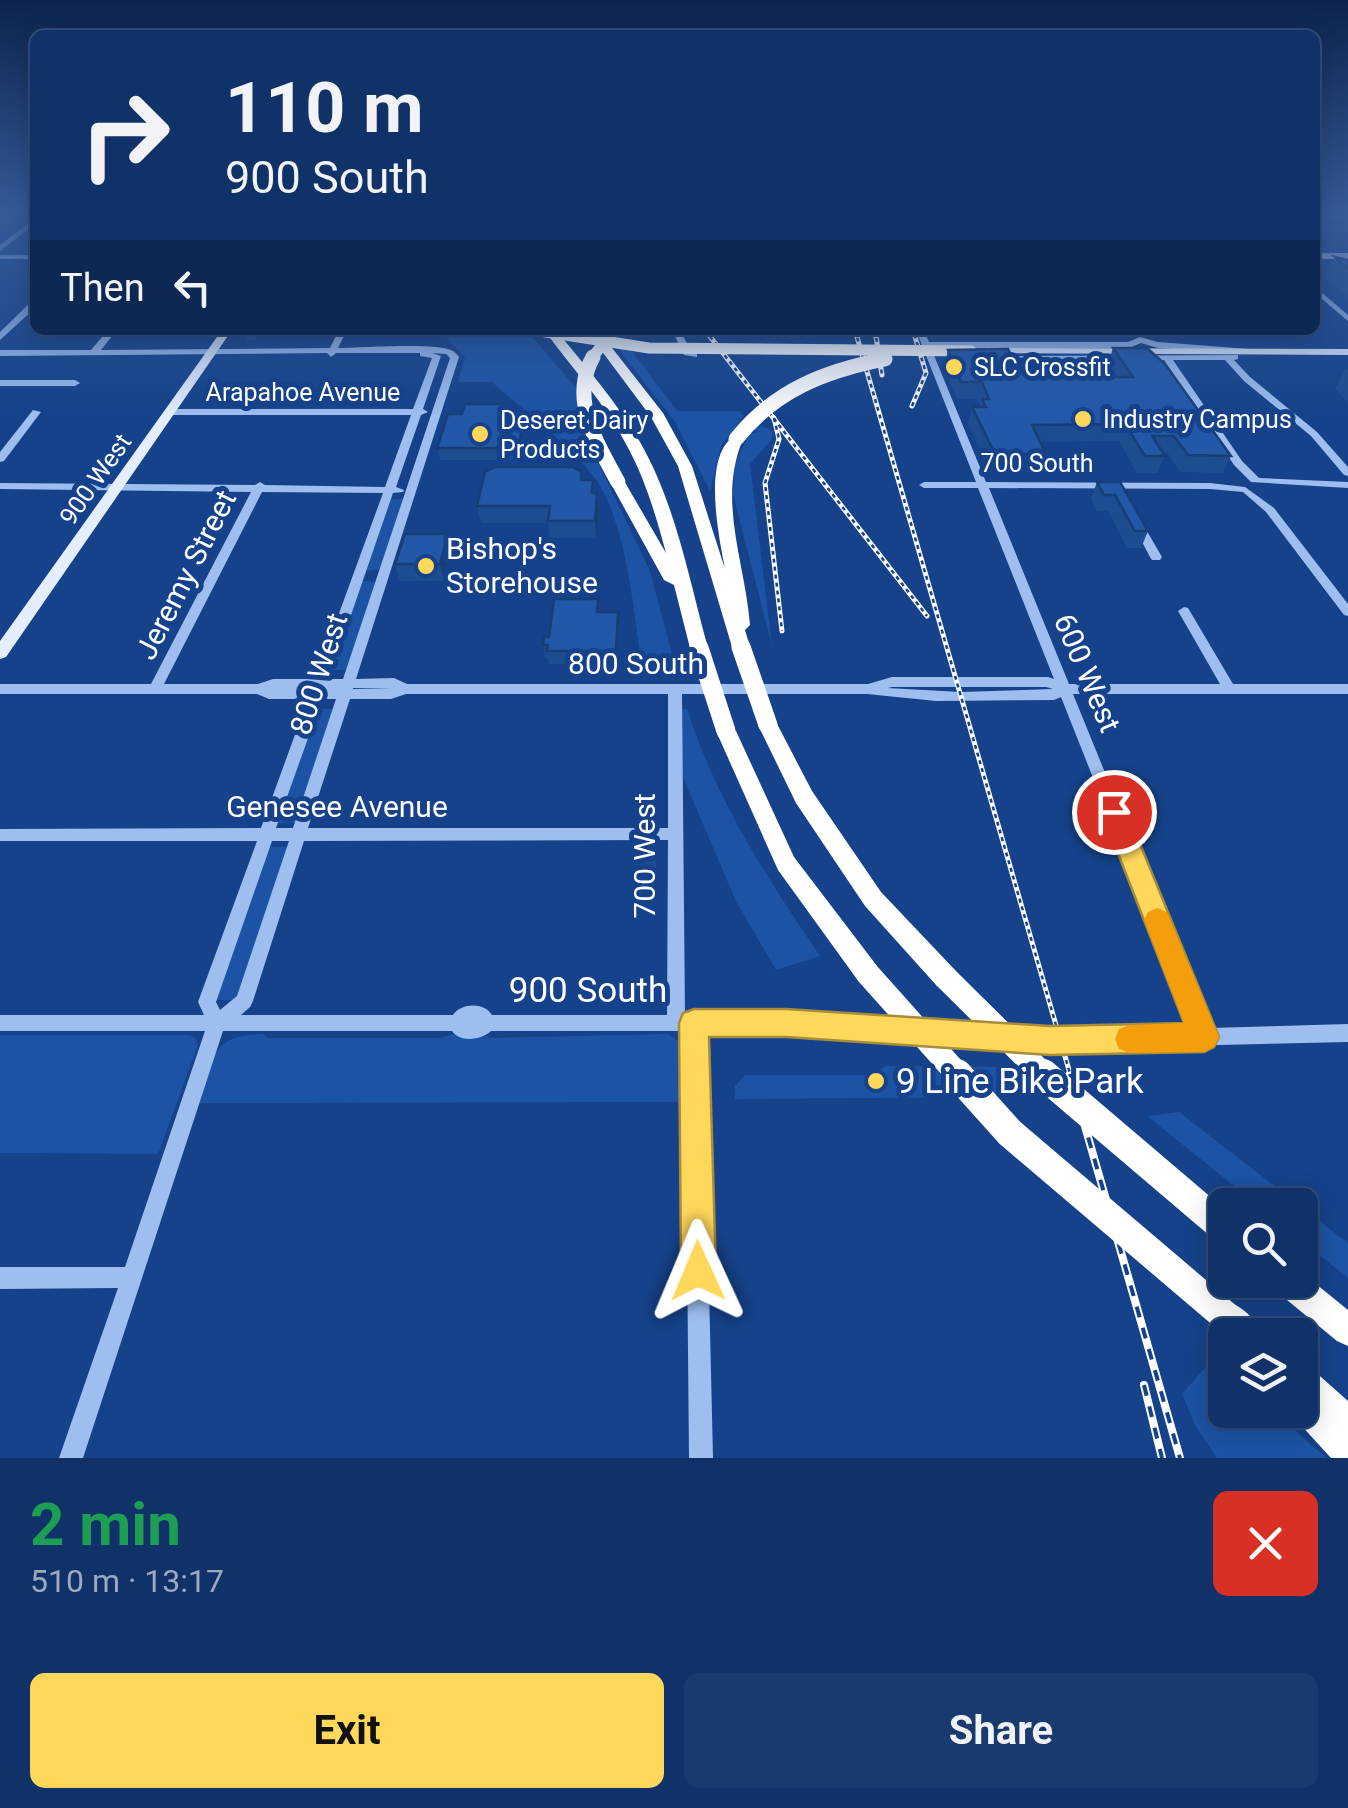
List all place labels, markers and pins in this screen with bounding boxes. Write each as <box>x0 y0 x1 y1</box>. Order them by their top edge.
place label: SLC Crossfit <box>974 353 1111 382</box>
marker: SLC Crossfit <box>943 356 965 378</box>
place label: Industry Campus <box>1103 405 1292 434</box>
place label: Deseret Dairy Products <box>500 406 648 464</box>
marker: Industry Campus <box>1072 408 1094 430</box>
marker: Deseret Dairy Products <box>469 423 491 445</box>
place label: Bishop's Storehouse <box>446 531 598 600</box>
marker: Bishop's Storehouse <box>415 555 437 577</box>
pin <box>1072 770 1157 855</box>
place label: 9 Line Bike Park <box>896 1061 1144 1102</box>
marker: 9 Line Bike Park <box>865 1070 887 1092</box>

